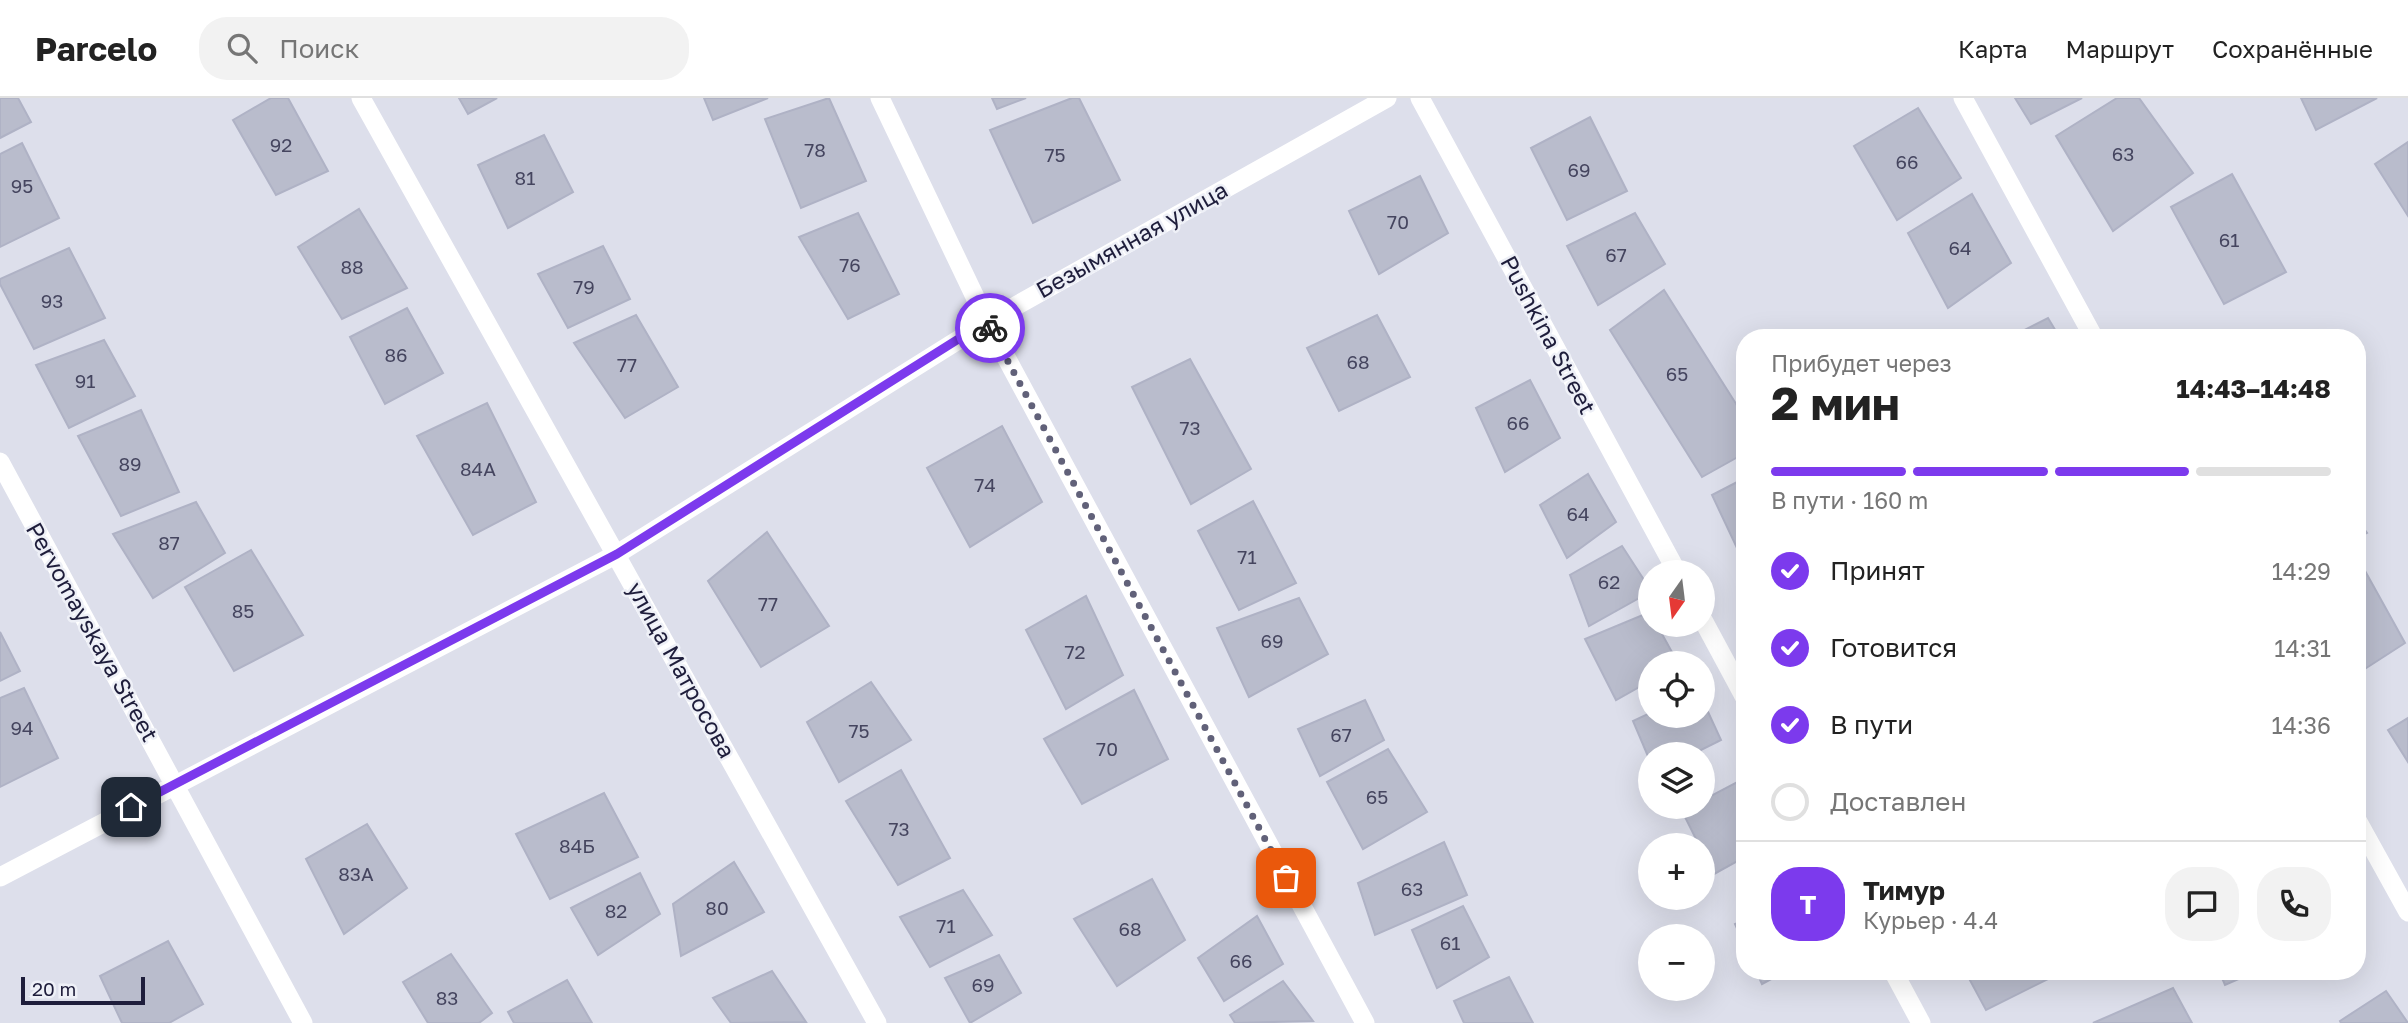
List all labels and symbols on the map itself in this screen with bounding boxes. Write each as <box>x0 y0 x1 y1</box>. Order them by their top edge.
house number: 92 <box>270 133 292 156</box>
house number: 78 <box>804 138 826 161</box>
house number: 63 <box>2112 142 2134 165</box>
house number: 75 <box>1044 143 1066 166</box>
house number: 66 <box>1896 150 1919 173</box>
house number: 69 <box>1568 158 1591 181</box>
house number: 81 <box>515 166 535 189</box>
house number: 95 <box>11 174 33 197</box>
street label: Безымянная улица <box>1031 175 1232 303</box>
house number: 70 <box>1387 210 1409 233</box>
house number: 61 <box>2219 228 2239 251</box>
house number: 64 <box>1948 236 1972 259</box>
house number: 67 <box>1605 243 1627 266</box>
street label: Pushkina Street <box>1495 250 1602 419</box>
house number: 76 <box>839 253 861 276</box>
house number: 88 <box>340 255 364 278</box>
house number: 79 <box>573 275 595 298</box>
house number: 93 <box>41 289 63 312</box>
courier <box>955 293 1025 363</box>
house number: 86 <box>384 343 408 366</box>
house number: 68 <box>1346 350 1370 373</box>
house number: 77 <box>617 353 637 376</box>
house number: 65 <box>1666 362 1688 385</box>
house number: 91 <box>75 369 95 392</box>
house number: 66 <box>1507 411 1530 434</box>
house number: 73 <box>1179 416 1201 439</box>
house number: 89 <box>118 452 142 475</box>
house number: 84А <box>460 457 496 480</box>
house number: 74 <box>974 473 996 496</box>
house number: 64 <box>1566 502 1590 525</box>
street label: Pervomayskaya Street <box>21 517 165 746</box>
house number: 87 <box>158 531 180 554</box>
house number: 71 <box>1237 545 1257 568</box>
north arrow <box>1638 560 1715 637</box>
house number: 62 <box>1598 570 1620 593</box>
street label: улица Матросова <box>622 576 742 763</box>
house number: 77 <box>758 592 778 615</box>
house number: 85 <box>232 599 254 622</box>
house number: 69 <box>1261 629 1284 652</box>
house number: 72 <box>1064 640 1086 663</box>
house number: 94 <box>10 716 34 739</box>
house number: 75 <box>848 719 870 742</box>
house number: 67 <box>1330 723 1352 746</box>
house number: 70 <box>1096 737 1118 760</box>
pin <box>101 777 161 837</box>
house number: 65 <box>1366 785 1388 808</box>
house number: 73 <box>888 817 910 840</box>
house number: 84Б <box>559 834 595 857</box>
pin <box>1256 848 1316 908</box>
house number: 83А <box>338 862 374 885</box>
house number: 63 <box>1401 877 1423 900</box>
house number: 80 <box>705 896 729 919</box>
house number: 82 <box>605 899 627 922</box>
house number: 71 <box>936 914 956 937</box>
house number: 68 <box>1118 917 1142 940</box>
house number: 61 <box>1440 931 1460 954</box>
house number: 66 <box>1230 949 1253 972</box>
house number: 69 <box>972 973 995 996</box>
scale bar <box>21 974 145 1006</box>
house number: 83 <box>436 986 458 1009</box>

